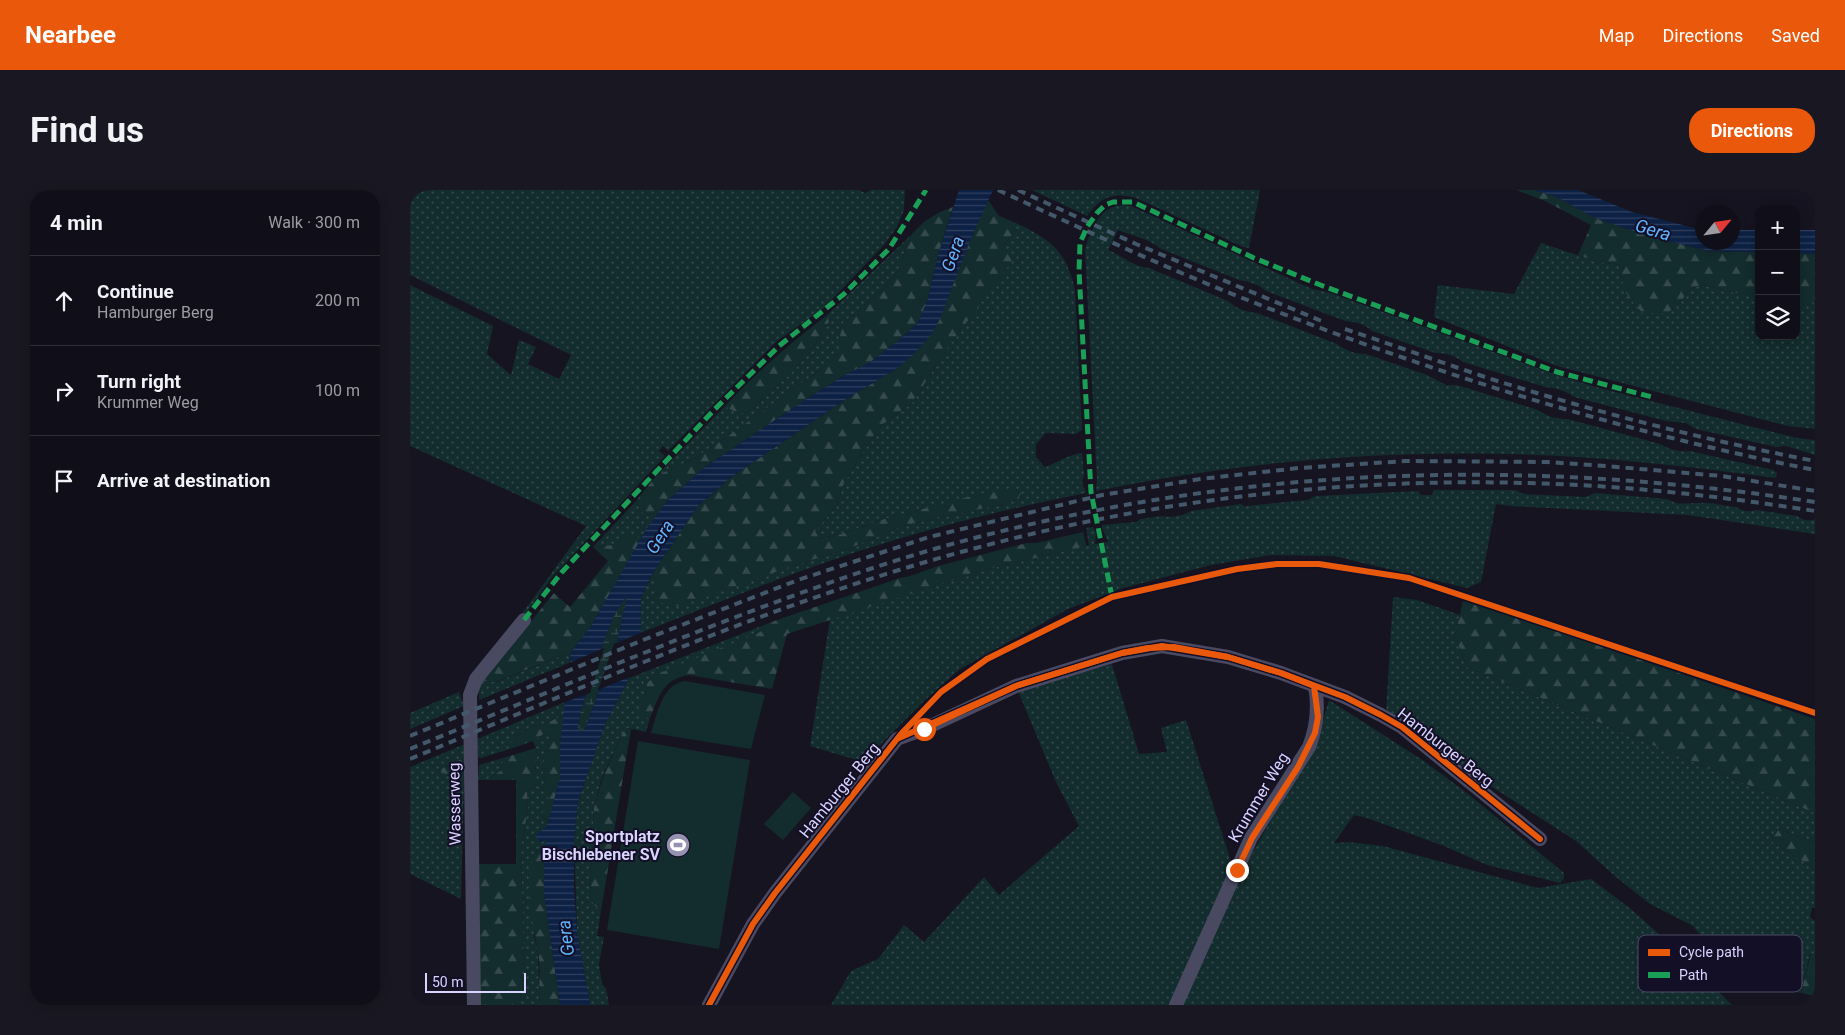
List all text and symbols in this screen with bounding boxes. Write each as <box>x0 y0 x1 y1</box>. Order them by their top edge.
text: Nearbee <box>25 21 116 49</box>
text: Map <box>1599 25 1634 46</box>
text: Directions <box>1662 25 1743 46</box>
text: Saved <box>1771 25 1820 46</box>
button: Directions <box>1689 108 1815 153</box>
text: Find us <box>30 110 144 151</box>
north arrow <box>1695 205 1740 250</box>
map controls <box>1755 205 1800 340</box>
button: + <box>1755 205 1800 250</box>
text: 4 min <box>50 211 103 235</box>
text: Walk · 300 m <box>268 213 360 232</box>
water label: Gera <box>1633 214 1674 245</box>
water label: Gera <box>937 233 968 274</box>
button: − <box>1755 250 1800 295</box>
text: Continue <box>97 280 174 303</box>
icon: ahead <box>50 287 78 315</box>
text: 200 m <box>315 291 360 310</box>
button: layers <box>1755 295 1800 340</box>
text: Hamburger Berg <box>97 303 214 322</box>
text: Turn right <box>97 370 181 393</box>
icon: right <box>50 377 78 405</box>
text: 100 m <box>315 381 360 400</box>
text: Krummer Weg <box>97 393 199 412</box>
icon: arrive <box>50 467 78 495</box>
text: Arrive at destination <box>97 469 270 492</box>
water label: Gera <box>641 516 678 558</box>
street label: Hamburger Berg <box>1394 704 1498 791</box>
route start <box>913 718 936 741</box>
street label: Hamburger Berg <box>795 739 884 842</box>
street label: Krummer Weg <box>1224 749 1293 846</box>
street label: Wasserweg <box>444 762 465 845</box>
place label: Sportplatz Bischlebener SV <box>542 827 661 864</box>
sports icon: Sportplatz Bischlebener SV <box>665 832 691 858</box>
route end <box>1226 859 1249 882</box>
water label: Gera <box>553 919 578 957</box>
legend <box>1638 935 1802 992</box>
text: Cycle path <box>1679 944 1744 960</box>
text: Path <box>1679 967 1708 983</box>
scale bar <box>425 970 526 993</box>
text: 50 m <box>432 974 464 990</box>

